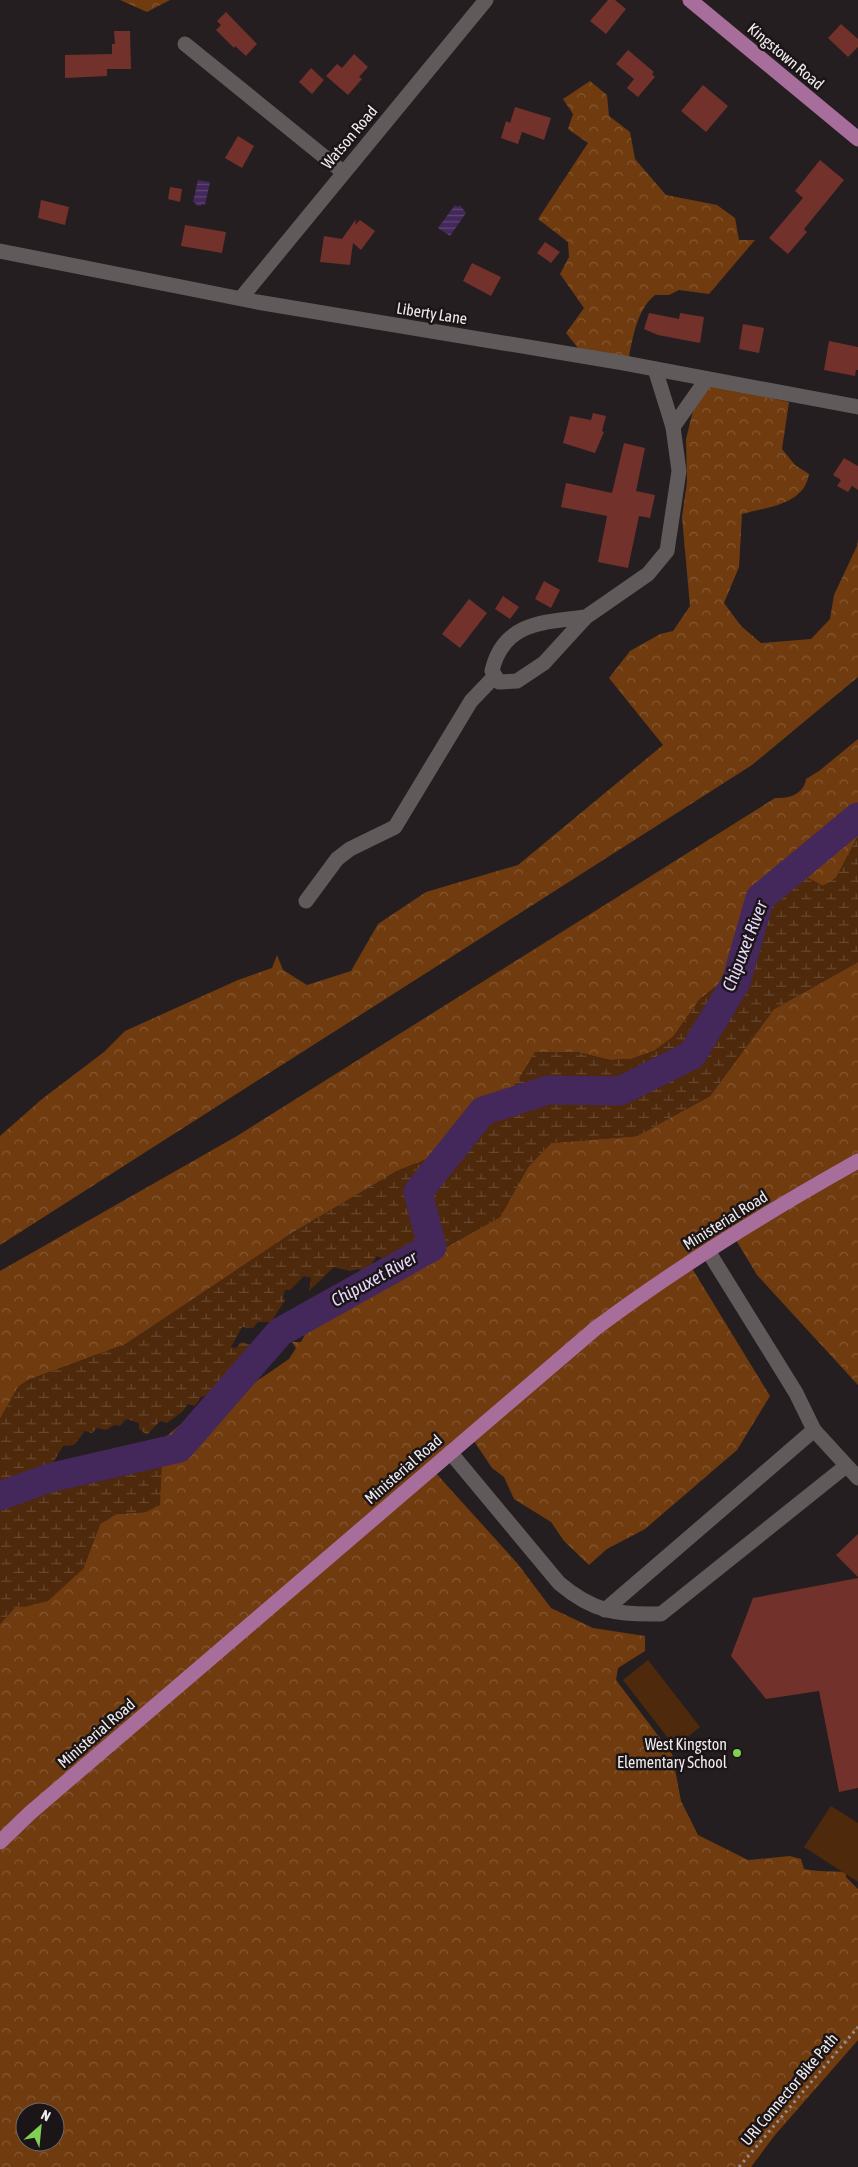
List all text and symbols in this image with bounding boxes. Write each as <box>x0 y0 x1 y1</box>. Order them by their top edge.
street label: Kingstown Road <box>744 19 828 94</box>
street label: Watson Road <box>317 102 381 172</box>
street label: Liberty Lane <box>395 299 469 328</box>
water label: Chipuxet River <box>718 897 772 994</box>
street label: Ministerial Road <box>680 1187 770 1253</box>
water label: Chipuxet River <box>327 1246 421 1311</box>
street label: Ministerial Road <box>361 1431 445 1507</box>
street label: Ministerial Road <box>54 1695 138 1771</box>
place label: West Kingston Elementary School <box>617 1735 728 1772</box>
marker: West Kingston Elementary School <box>731 1747 743 1759</box>
street label: URI Connector Bike Path <box>737 2029 841 2149</box>
north arrow <box>15 2102 65 2152</box>
text: N <box>39 2106 53 2124</box>

